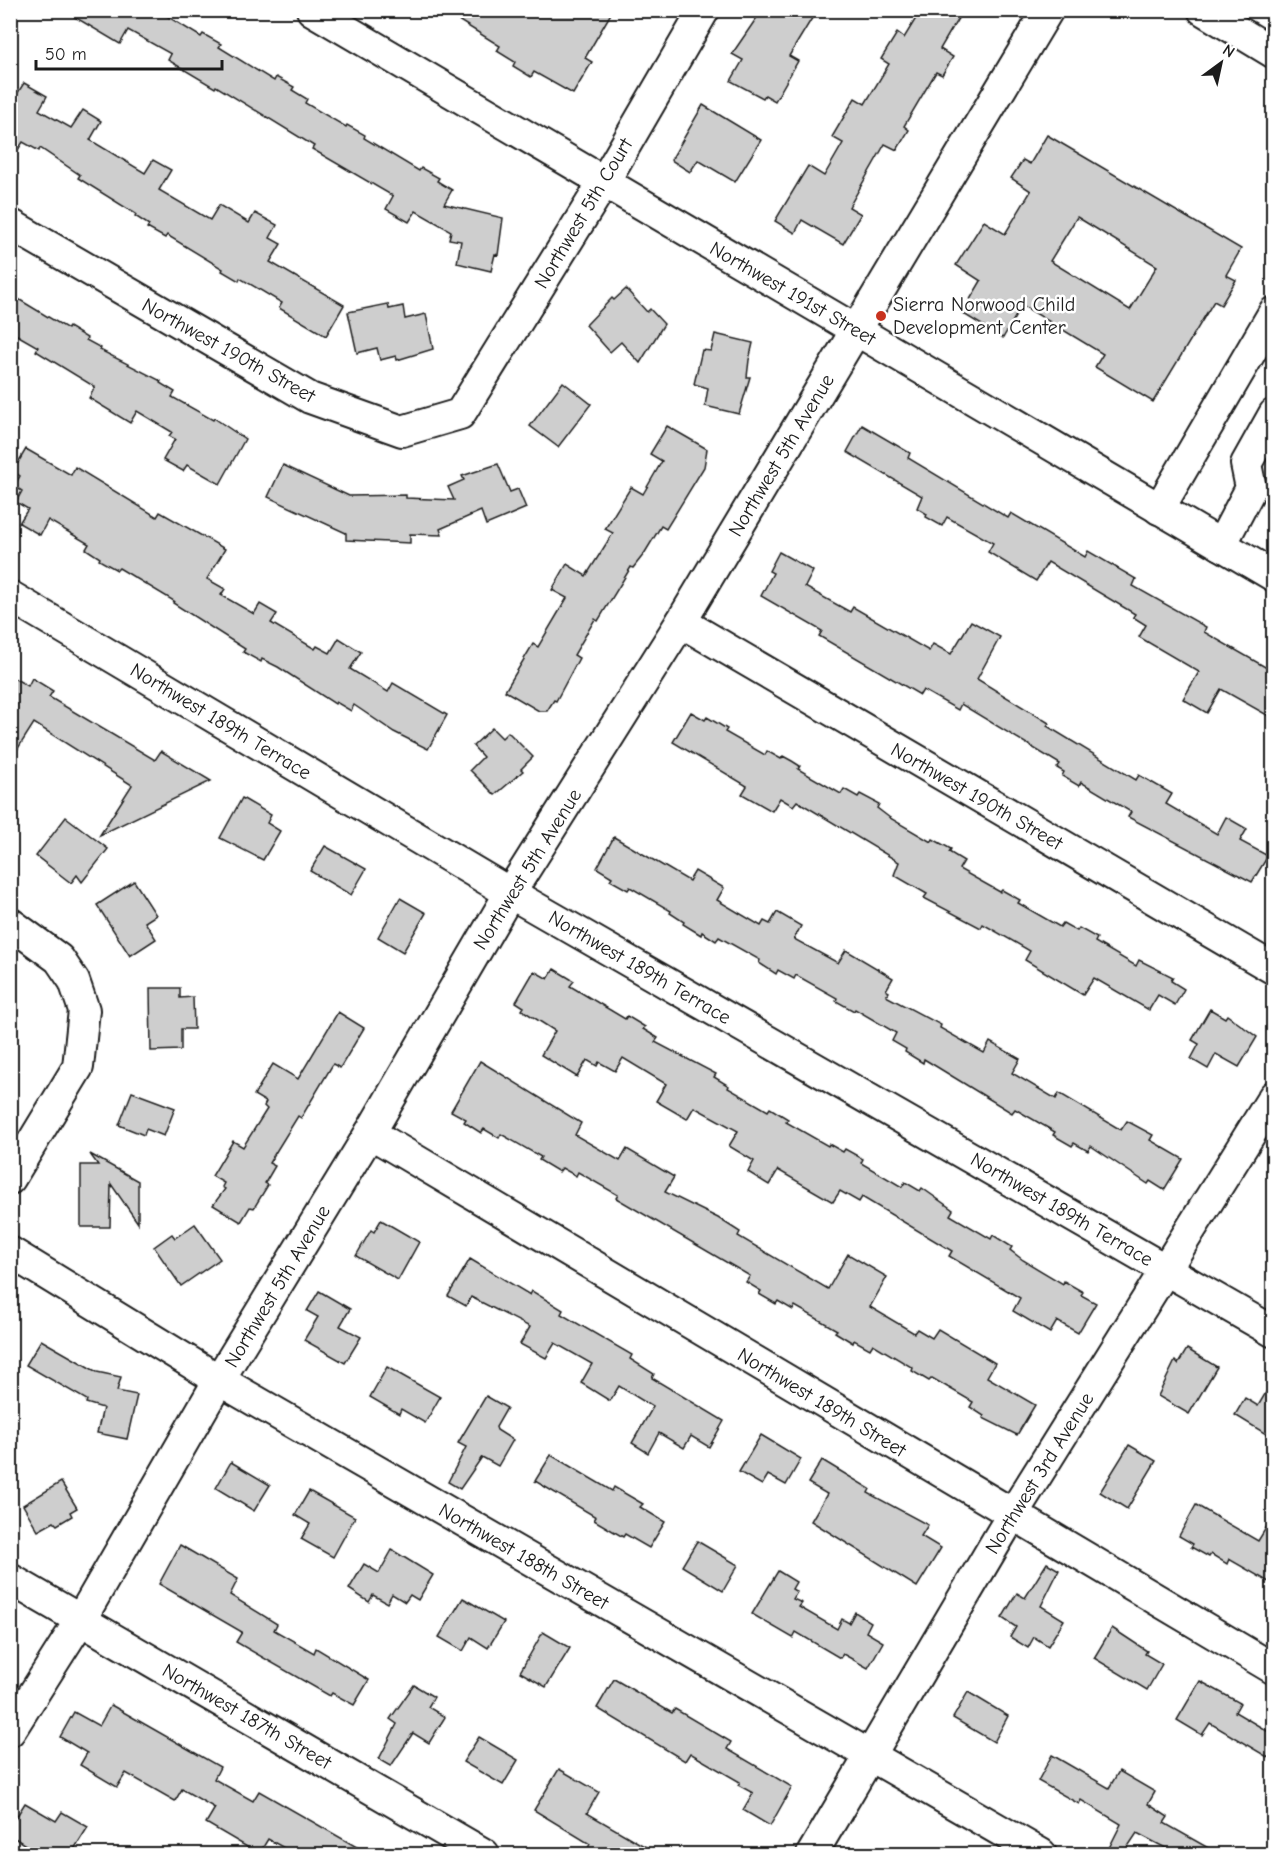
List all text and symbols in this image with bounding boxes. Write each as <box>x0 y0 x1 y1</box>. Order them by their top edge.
scale bar <box>36 33 222 71</box>
north arrow <box>1191 33 1251 93</box>
text: N <box>1219 41 1238 62</box>
text: 50 m <box>45 44 87 65</box>
street label: Northwest 5th Court <box>529 133 638 293</box>
street label: Northwest 191st Street <box>706 237 881 351</box>
street label: Northwest 190th Street <box>138 293 320 408</box>
place label: Sierra Norwood Child Development Center <box>893 293 1075 339</box>
marker: Sierra Norwood Child Development Center <box>874 309 888 323</box>
street label: Northwest 5th Avenue <box>724 370 839 541</box>
street label: Northwest 189th Terrace <box>126 658 315 785</box>
street label: Northwest 190th Street <box>887 738 1068 856</box>
street label: Northwest 5th Avenue <box>469 785 586 954</box>
street label: Northwest 189th Terrace <box>544 906 735 1029</box>
street label: Northwest 189th Terrace <box>966 1148 1157 1271</box>
street label: Northwest 5th Avenue <box>220 1201 335 1372</box>
street label: Northwest 189th Street <box>733 1343 911 1463</box>
street label: Northwest 3rd Avenue <box>980 1388 1098 1558</box>
street label: Northwest 188th Street <box>435 1498 614 1615</box>
street label: Northwest 187th Street <box>158 1659 336 1775</box>

